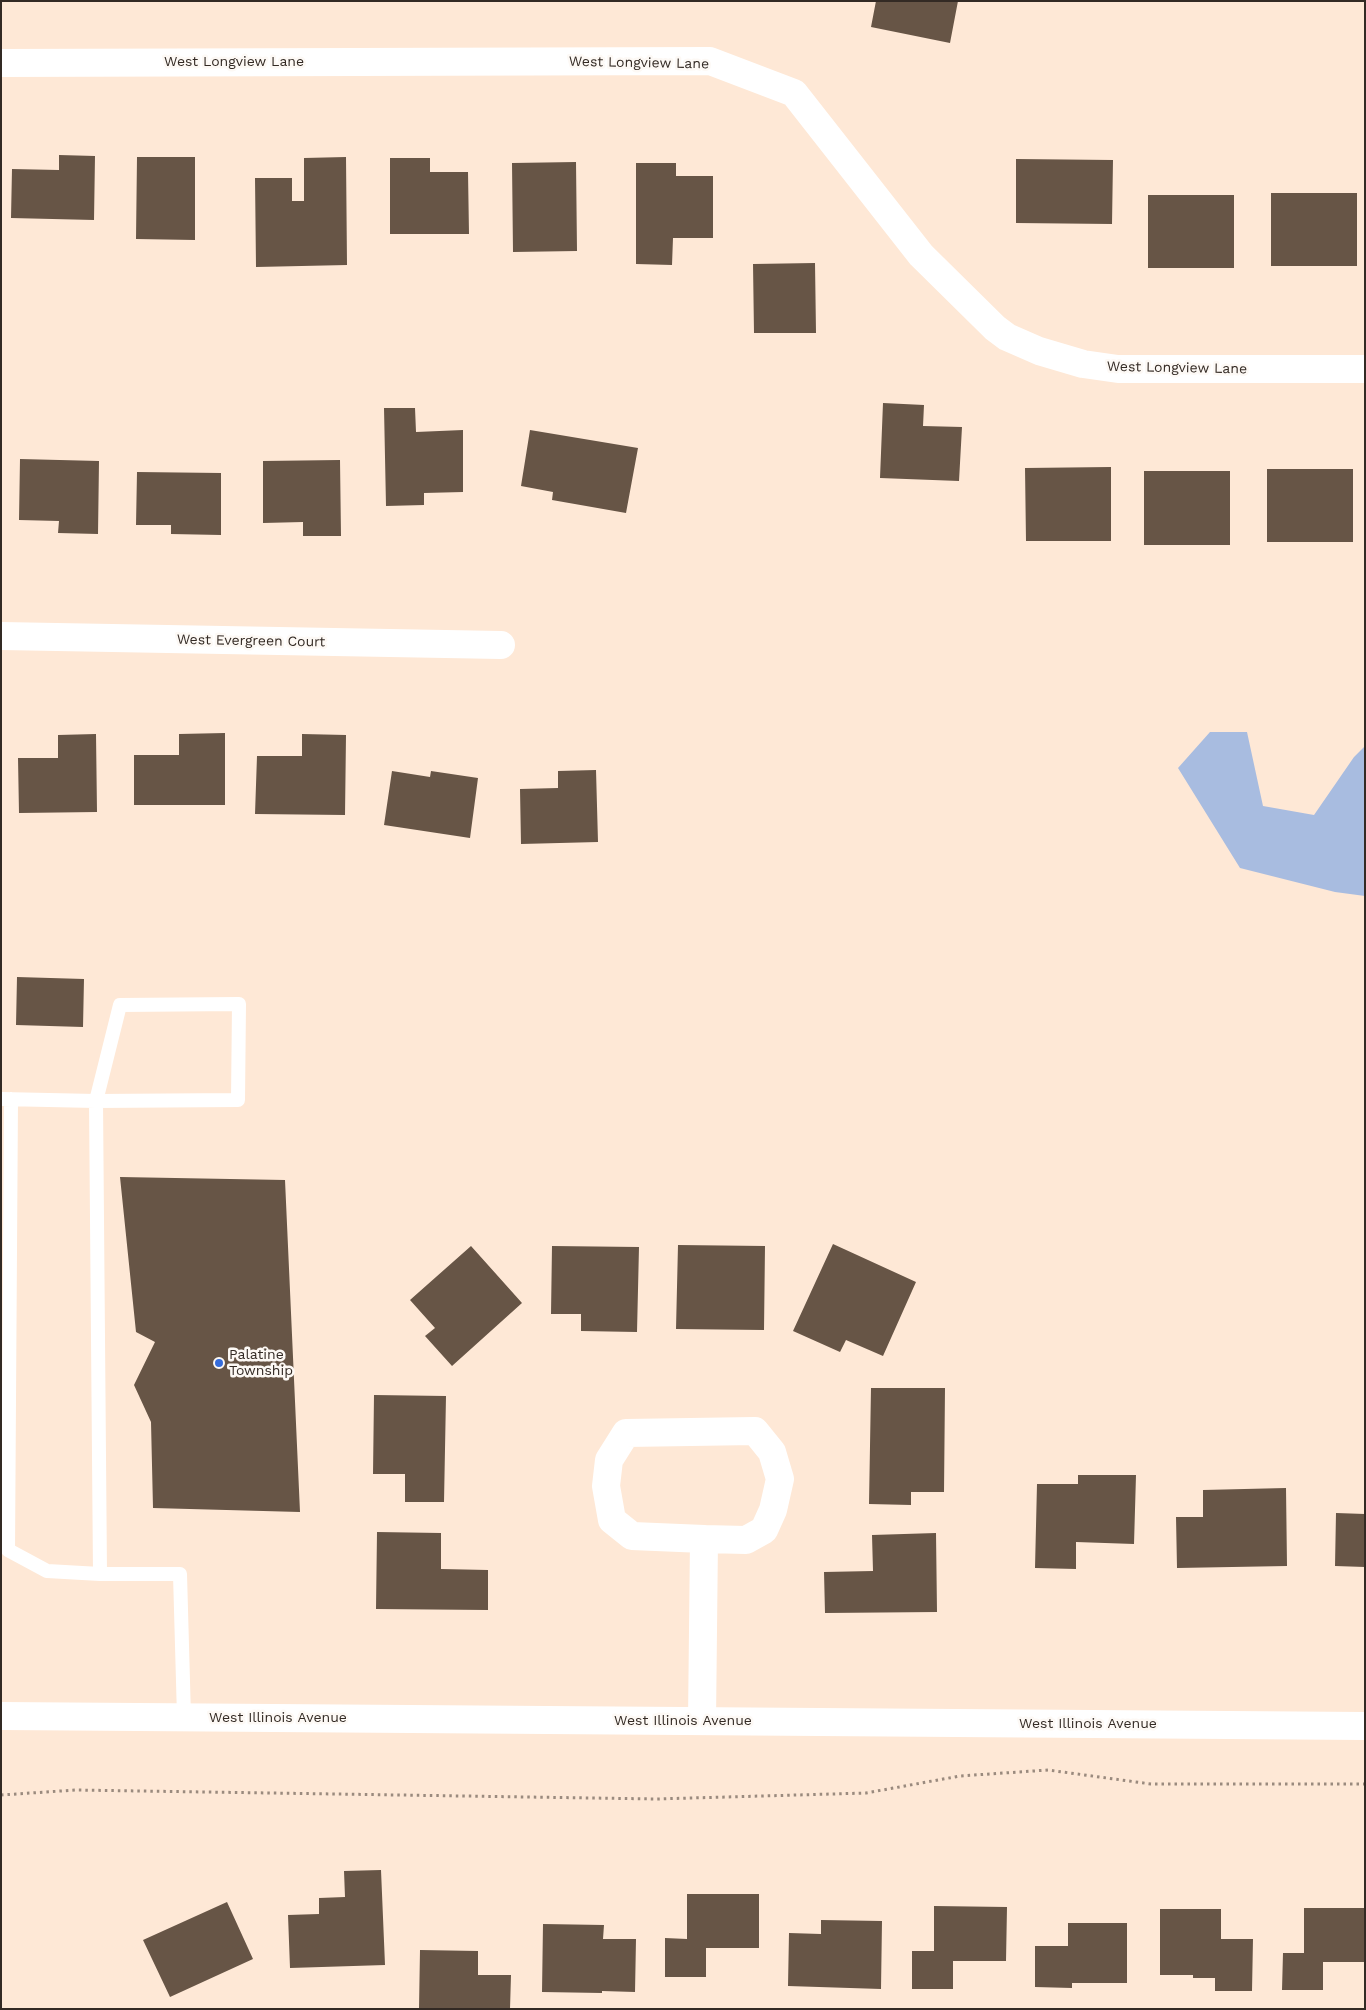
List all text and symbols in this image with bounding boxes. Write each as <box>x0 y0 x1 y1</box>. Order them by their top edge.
street label: West Longview Lane <box>569 53 709 73</box>
street label: West Longview Lane <box>164 54 304 70</box>
street label: West Longview Lane <box>1107 358 1247 378</box>
street label: West Evergreen Court <box>177 631 325 651</box>
place label: Palatine Township <box>229 1347 293 1380</box>
marker: Palatine Township <box>213 1357 225 1369</box>
street label: West Illinois Avenue <box>209 1710 347 1726</box>
street label: West Illinois Avenue <box>614 1713 752 1729</box>
street label: West Illinois Avenue <box>1019 1716 1157 1732</box>

